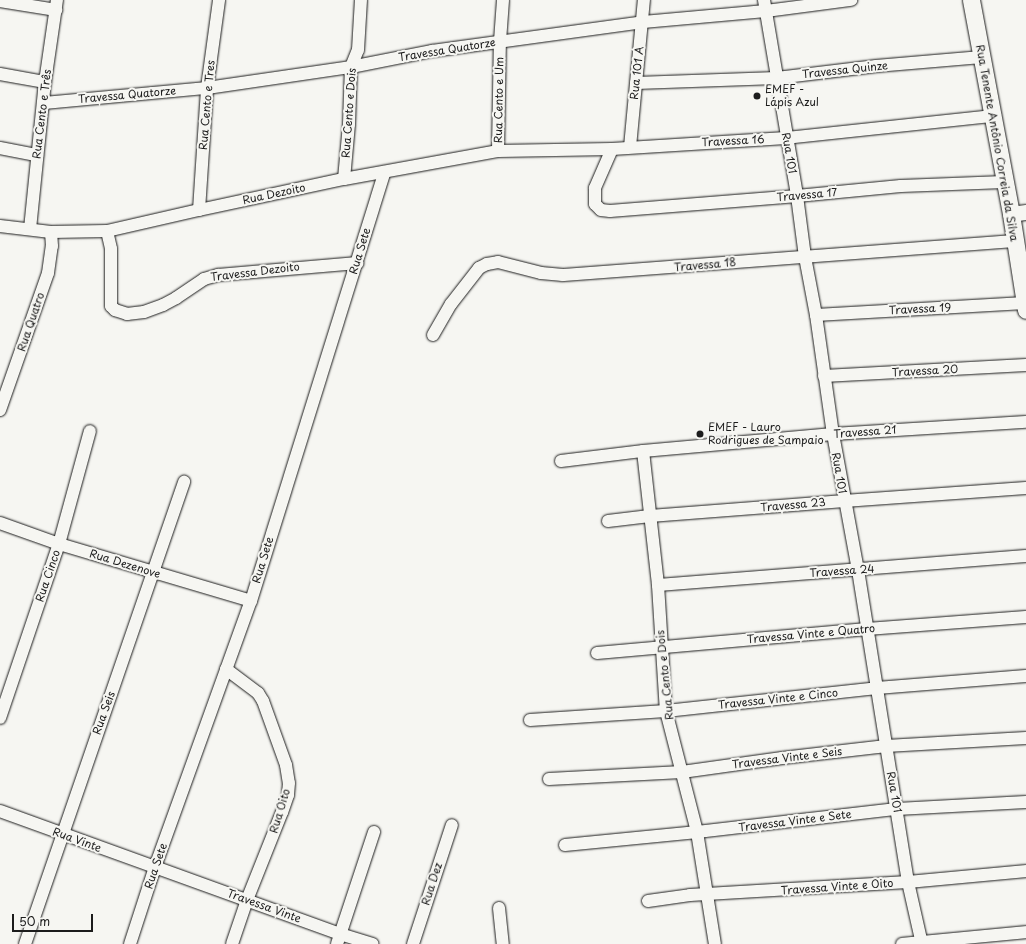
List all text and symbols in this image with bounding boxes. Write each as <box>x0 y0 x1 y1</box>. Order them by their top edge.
street label: Travessa Quatorze <box>397 36 497 64</box>
street label: Rua Tenente Antônio Correia da Silva <box>973 44 1021 242</box>
street label: Rua 101 A <box>628 46 646 100</box>
street label: Rua Cento e Um <box>492 56 506 144</box>
street label: Rua Cento e Tres <box>196 59 218 151</box>
street label: Travessa Quinze <box>801 59 889 81</box>
street label: Rua Cento e Dois <box>339 67 359 159</box>
street label: Rua Cento e Três <box>30 68 54 160</box>
place label: EMEF - Lápis Azul <box>765 83 819 109</box>
street label: Travessa Quatorze <box>77 84 177 106</box>
marker: EMEF - Lápis Azul <box>752 91 762 101</box>
street label: Rua 101 <box>779 131 799 175</box>
street label: Travessa 16 <box>701 133 765 149</box>
street label: Rua Dezoito <box>241 181 307 207</box>
street label: Travessa 17 <box>776 186 838 204</box>
street label: Rua Sete <box>347 226 373 276</box>
street label: Travessa 18 <box>673 256 737 274</box>
street label: Travessa Dezoito <box>210 260 300 284</box>
street label: Rua Quatro <box>15 291 47 353</box>
street label: Travessa 19 <box>889 301 951 317</box>
street label: Travessa 20 <box>892 363 958 379</box>
place label: EMEF - Lauro Rodrigues de Sampaio <box>708 421 825 447</box>
street label: Travessa 21 <box>833 423 897 441</box>
marker: EMEF - Lauro Rodrigues de Sampaio <box>695 429 705 439</box>
street label: Rua 101 <box>829 451 849 495</box>
street label: Travessa 23 <box>760 496 826 514</box>
street label: Rua Sete <box>250 535 276 585</box>
street label: Rua Dezenove <box>87 547 163 581</box>
street label: Rua Cinco <box>33 548 63 604</box>
street label: Travessa 24 <box>809 562 875 580</box>
street label: Travessa Vinte e Quatro <box>747 622 875 646</box>
street label: Rua Cento e Dois <box>654 629 676 721</box>
street label: Travessa Vinte e Cinco <box>717 686 839 712</box>
street label: Rua Seis <box>90 689 118 737</box>
street label: Travessa Vinte e Seis <box>731 745 843 771</box>
street label: Rua 101 <box>884 770 904 814</box>
street label: Rua Oito <box>267 787 293 835</box>
street label: Travessa Vinte e Sete <box>738 807 852 835</box>
street label: Rua Vinte <box>50 825 104 855</box>
street label: Rua Sete <box>142 841 170 891</box>
street label: Rua Dez <box>419 861 445 907</box>
street label: Travessa Vinte e Oito <box>780 876 894 898</box>
street label: Travessa Vinte <box>225 887 303 925</box>
scale bar <box>14 906 95 932</box>
text: 50 m <box>19 912 50 930</box>

